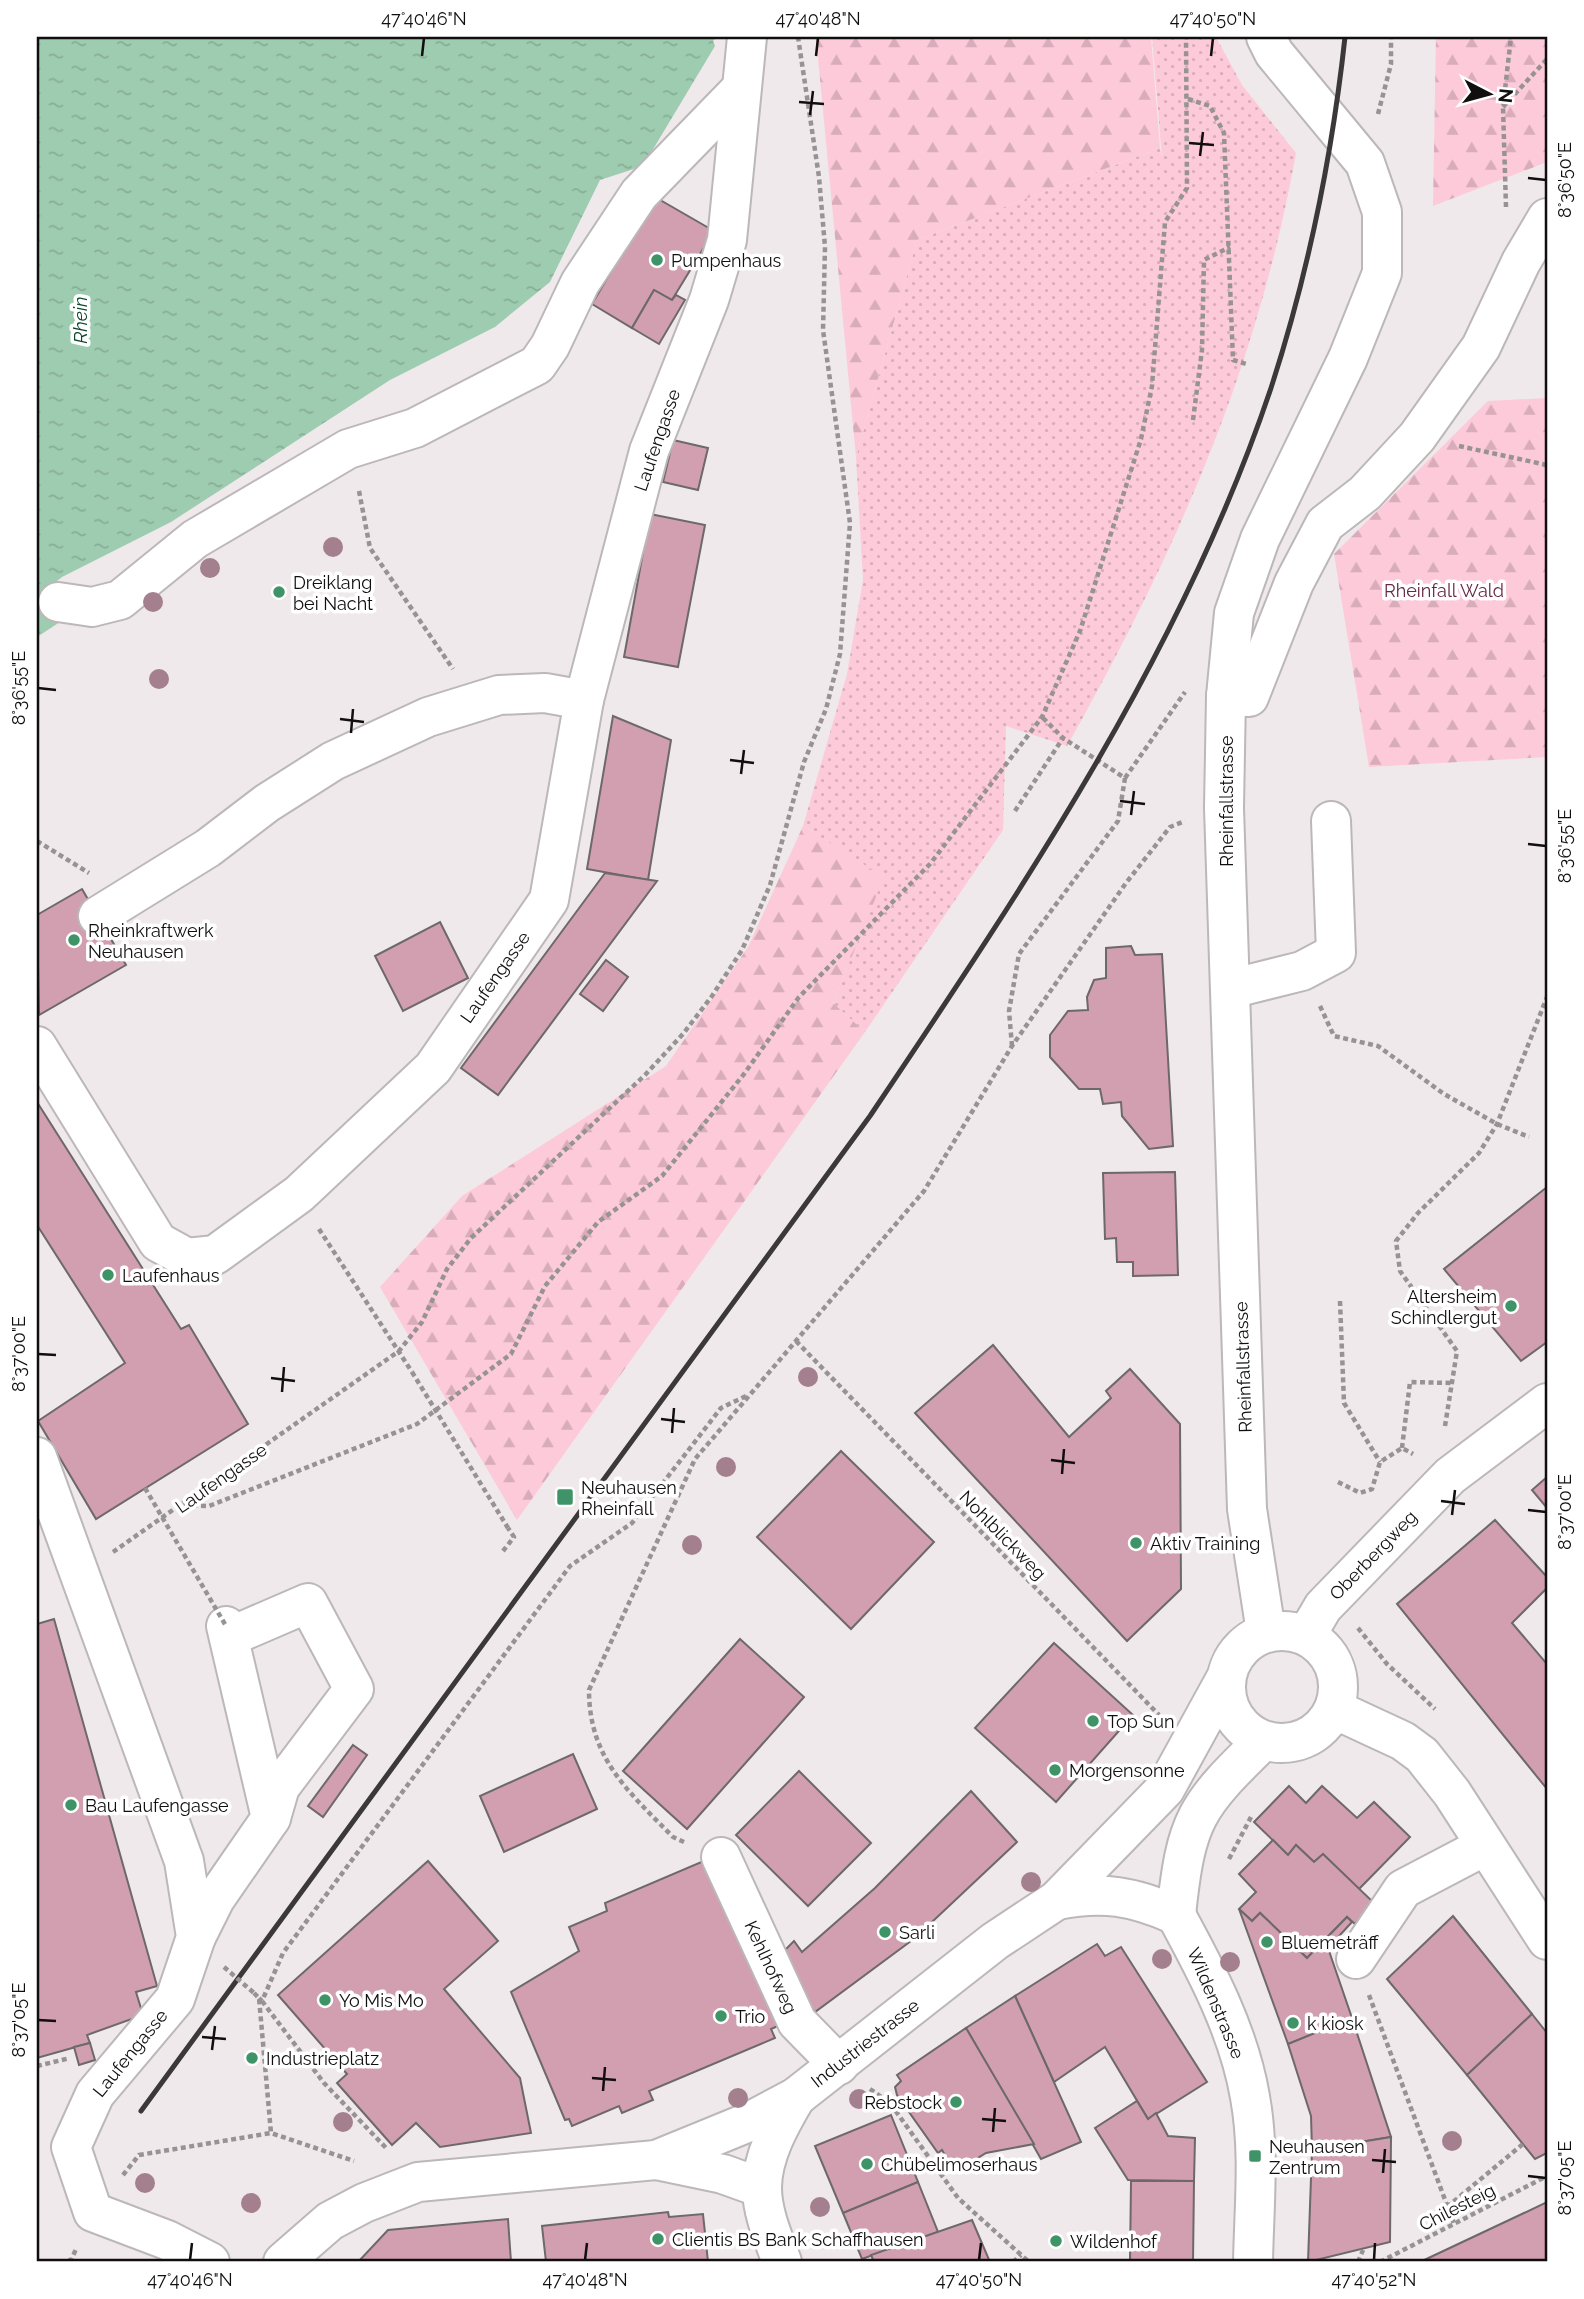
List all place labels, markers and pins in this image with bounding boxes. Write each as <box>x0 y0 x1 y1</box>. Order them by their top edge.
place label: Pumpenhaus <box>671 250 782 271</box>
marker: Pumpenhaus <box>649 252 665 268</box>
place label: Dreiklang bei Nacht <box>293 572 373 614</box>
marker: Dreiklang bei Nacht <box>271 584 287 600</box>
place label: Rheinkraftwerk Neuhausen <box>88 920 214 962</box>
marker: Rheinkraftwerk Neuhausen <box>66 932 82 948</box>
place label: Laufenhaus <box>122 1265 220 1286</box>
marker: Laufenhaus <box>100 1267 116 1283</box>
place label: Altersheim Schindlergut <box>1391 1286 1497 1328</box>
marker: Altersheim Schindlergut <box>1503 1298 1519 1314</box>
place label: Neuhausen Rheinfall <box>581 1477 677 1519</box>
marker: Neuhausen Rheinfall <box>555 1487 575 1507</box>
place label: Aktiv Training <box>1150 1533 1260 1554</box>
marker: Aktiv Training <box>1128 1535 1144 1551</box>
place label: Top Sun <box>1107 1711 1174 1732</box>
marker: Top Sun <box>1085 1713 1101 1729</box>
place label: Morgensonne <box>1069 1760 1185 1781</box>
marker: Morgensonne <box>1047 1762 1063 1778</box>
place label: Bau Laufengasse <box>85 1795 229 1816</box>
marker: Bau Laufengasse <box>63 1797 79 1813</box>
place label: Sarli <box>899 1922 935 1943</box>
marker: Sarli <box>877 1924 893 1940</box>
place label: Bluemeträff <box>1281 1932 1379 1953</box>
marker: Bluemeträff <box>1259 1934 1275 1950</box>
place label: Yo Mis Mo <box>339 1990 424 2011</box>
marker: Yo Mis Mo <box>317 1992 333 2008</box>
place label: Trio <box>735 2006 766 2027</box>
marker: Trio <box>713 2008 729 2024</box>
place label: k kiosk <box>1307 2013 1364 2034</box>
marker: k kiosk <box>1285 2015 1301 2031</box>
place label: Industrieplatz <box>266 2048 379 2069</box>
marker: Industrieplatz <box>244 2050 260 2066</box>
place label: Rebstock <box>864 2092 942 2113</box>
marker: Rebstock <box>948 2094 964 2110</box>
place label: Neuhausen Zentrum <box>1269 2136 1365 2178</box>
marker: Neuhausen Zentrum <box>1247 2148 1263 2164</box>
place label: Chübelimoserhaus <box>881 2154 1038 2175</box>
marker: Chübelimoserhaus <box>859 2156 875 2172</box>
place label: Clientis BS Bank Schaffhausen <box>672 2229 924 2250</box>
marker: Clientis BS Bank Schaffhausen <box>650 2231 666 2247</box>
place label: Wildenhof <box>1070 2231 1158 2252</box>
marker: Wildenhof <box>1048 2233 1064 2249</box>

